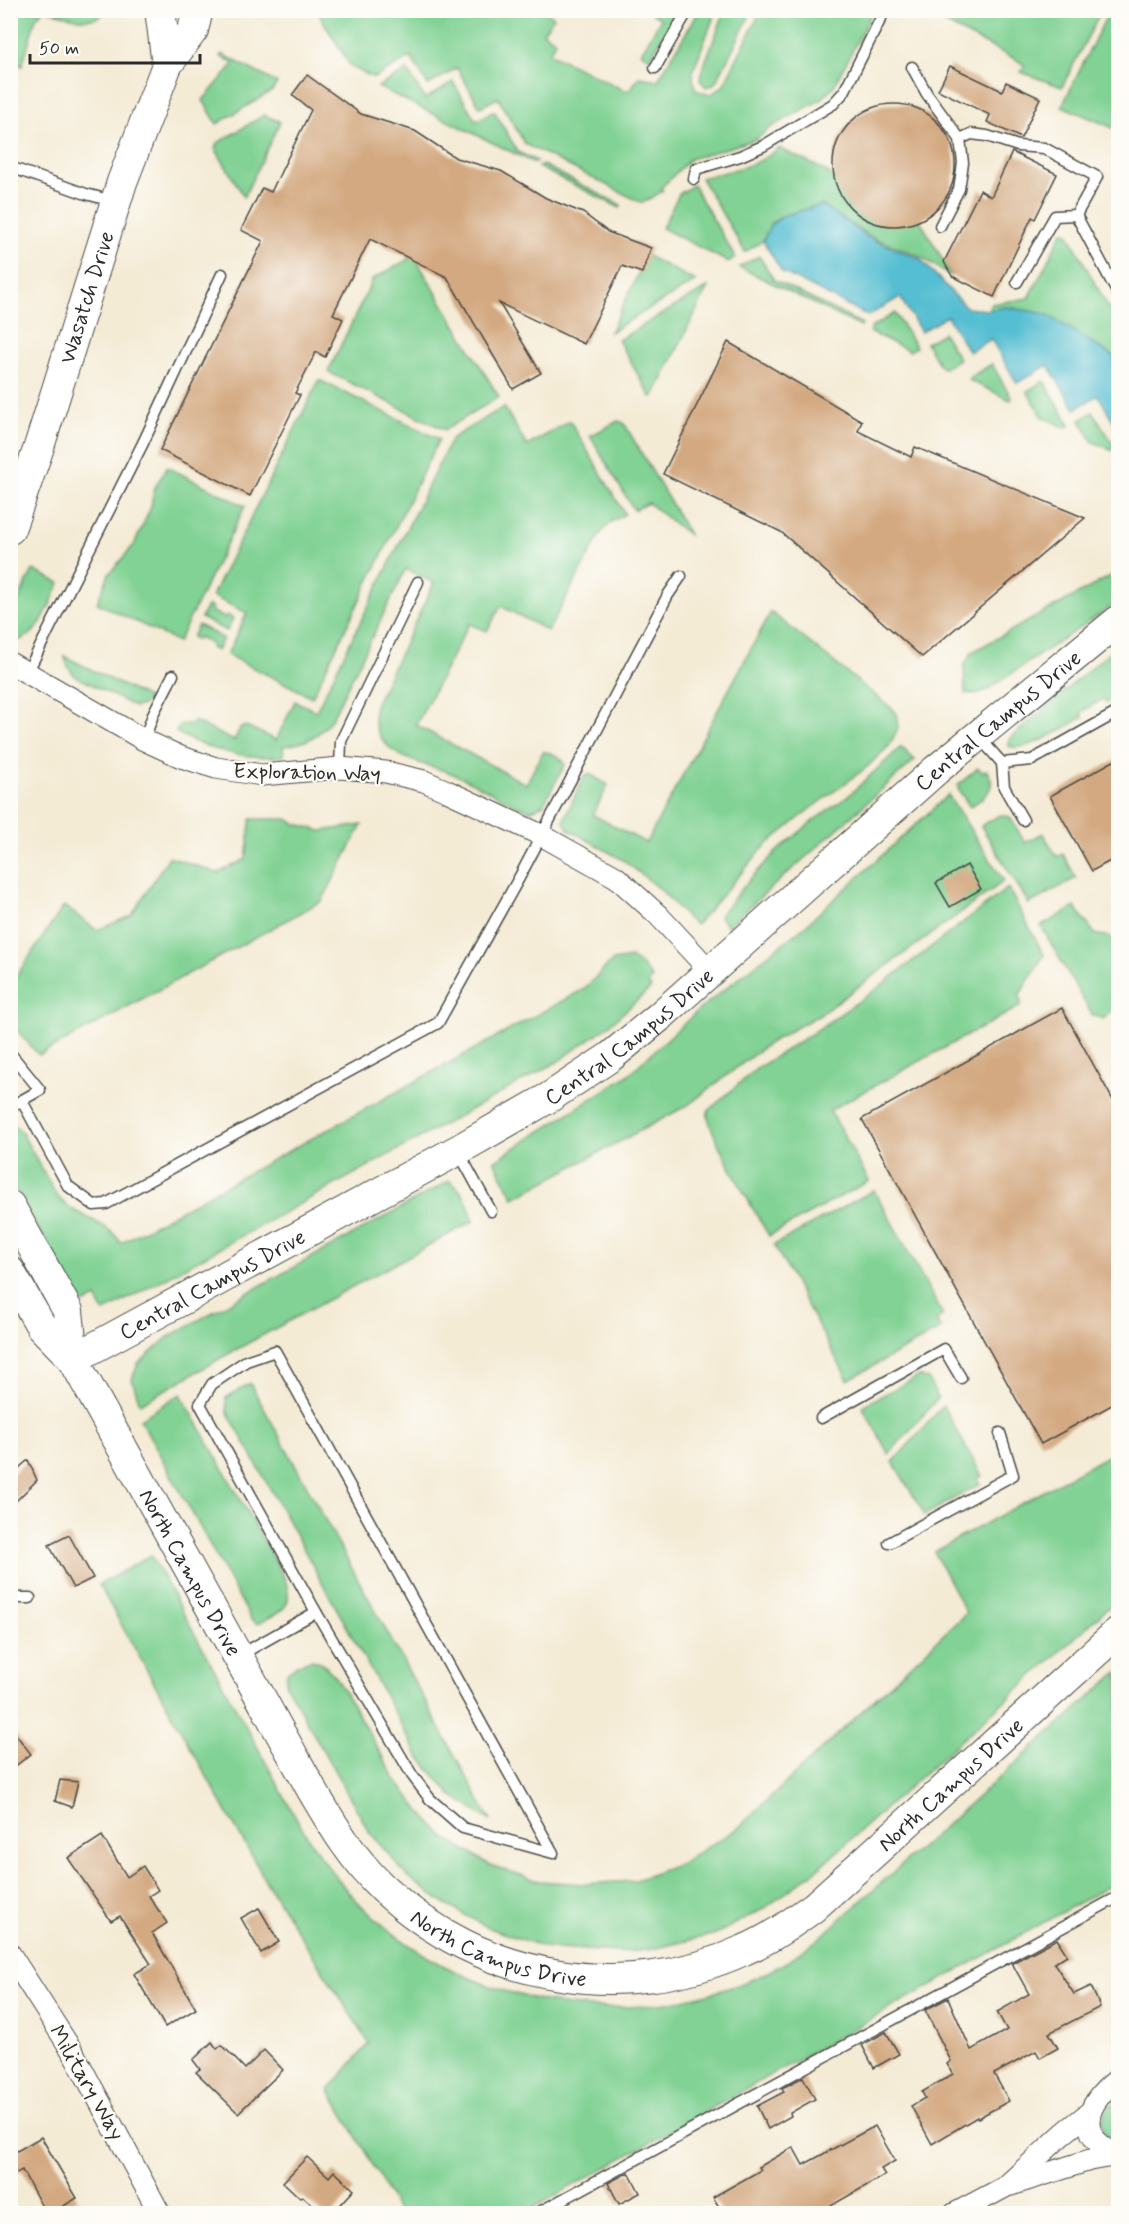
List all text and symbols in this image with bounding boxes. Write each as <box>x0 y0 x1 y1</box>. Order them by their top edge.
scale bar <box>30 27 200 65</box>
text: 50 m <box>39 37 79 61</box>
street label: Wasatch Drive <box>54 228 122 367</box>
street label: Central Campus Drive <box>910 645 1088 798</box>
street label: Exploration Way <box>233 758 381 788</box>
street label: Central Campus Drive <box>540 963 721 1113</box>
street label: Central Campus Drive <box>115 1224 311 1347</box>
street label: North Campus Drive <box>132 1485 247 1662</box>
street label: North Campus Drive <box>873 1712 1030 1858</box>
street label: North Campus Drive <box>404 1904 588 1994</box>
street label: Military Way <box>42 2020 131 2146</box>

